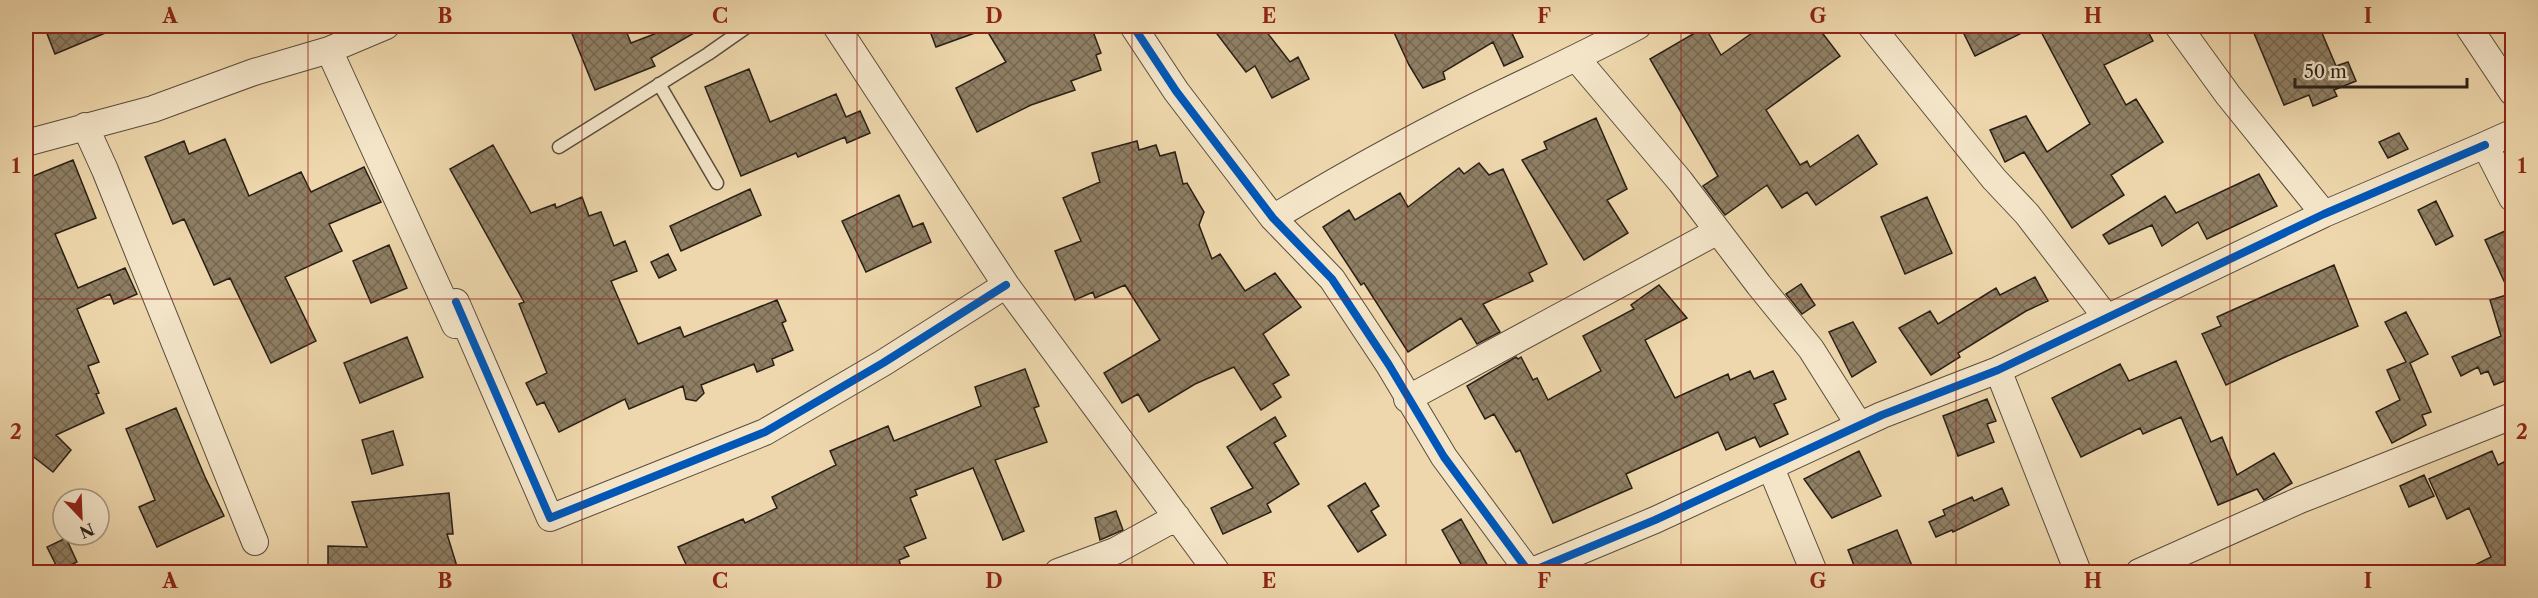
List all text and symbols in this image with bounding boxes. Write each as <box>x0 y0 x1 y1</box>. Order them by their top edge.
text: A <box>161 4 178 28</box>
text: B <box>438 4 453 28</box>
text: C <box>712 4 728 28</box>
text: D <box>985 4 1003 28</box>
text: E <box>1262 4 1276 28</box>
text: F <box>1537 4 1551 28</box>
text: G <box>1810 4 1827 28</box>
text: H <box>2084 4 2102 28</box>
text: I <box>2364 4 2372 28</box>
scale bar <box>2295 51 2468 89</box>
text: 50 m <box>2304 61 2347 83</box>
text: 1 <box>12 154 21 178</box>
text: 1 <box>2518 154 2527 178</box>
text: 2 <box>10 420 22 444</box>
text: 2 <box>2516 420 2528 444</box>
north arrow <box>51 487 111 547</box>
text: N <box>76 519 97 543</box>
text: A <box>161 569 178 593</box>
text: B <box>438 569 453 593</box>
text: C <box>712 569 728 593</box>
text: D <box>985 569 1003 593</box>
text: E <box>1262 569 1276 593</box>
text: F <box>1537 569 1551 593</box>
text: G <box>1810 569 1827 593</box>
text: H <box>2084 569 2102 593</box>
text: I <box>2364 569 2372 593</box>

